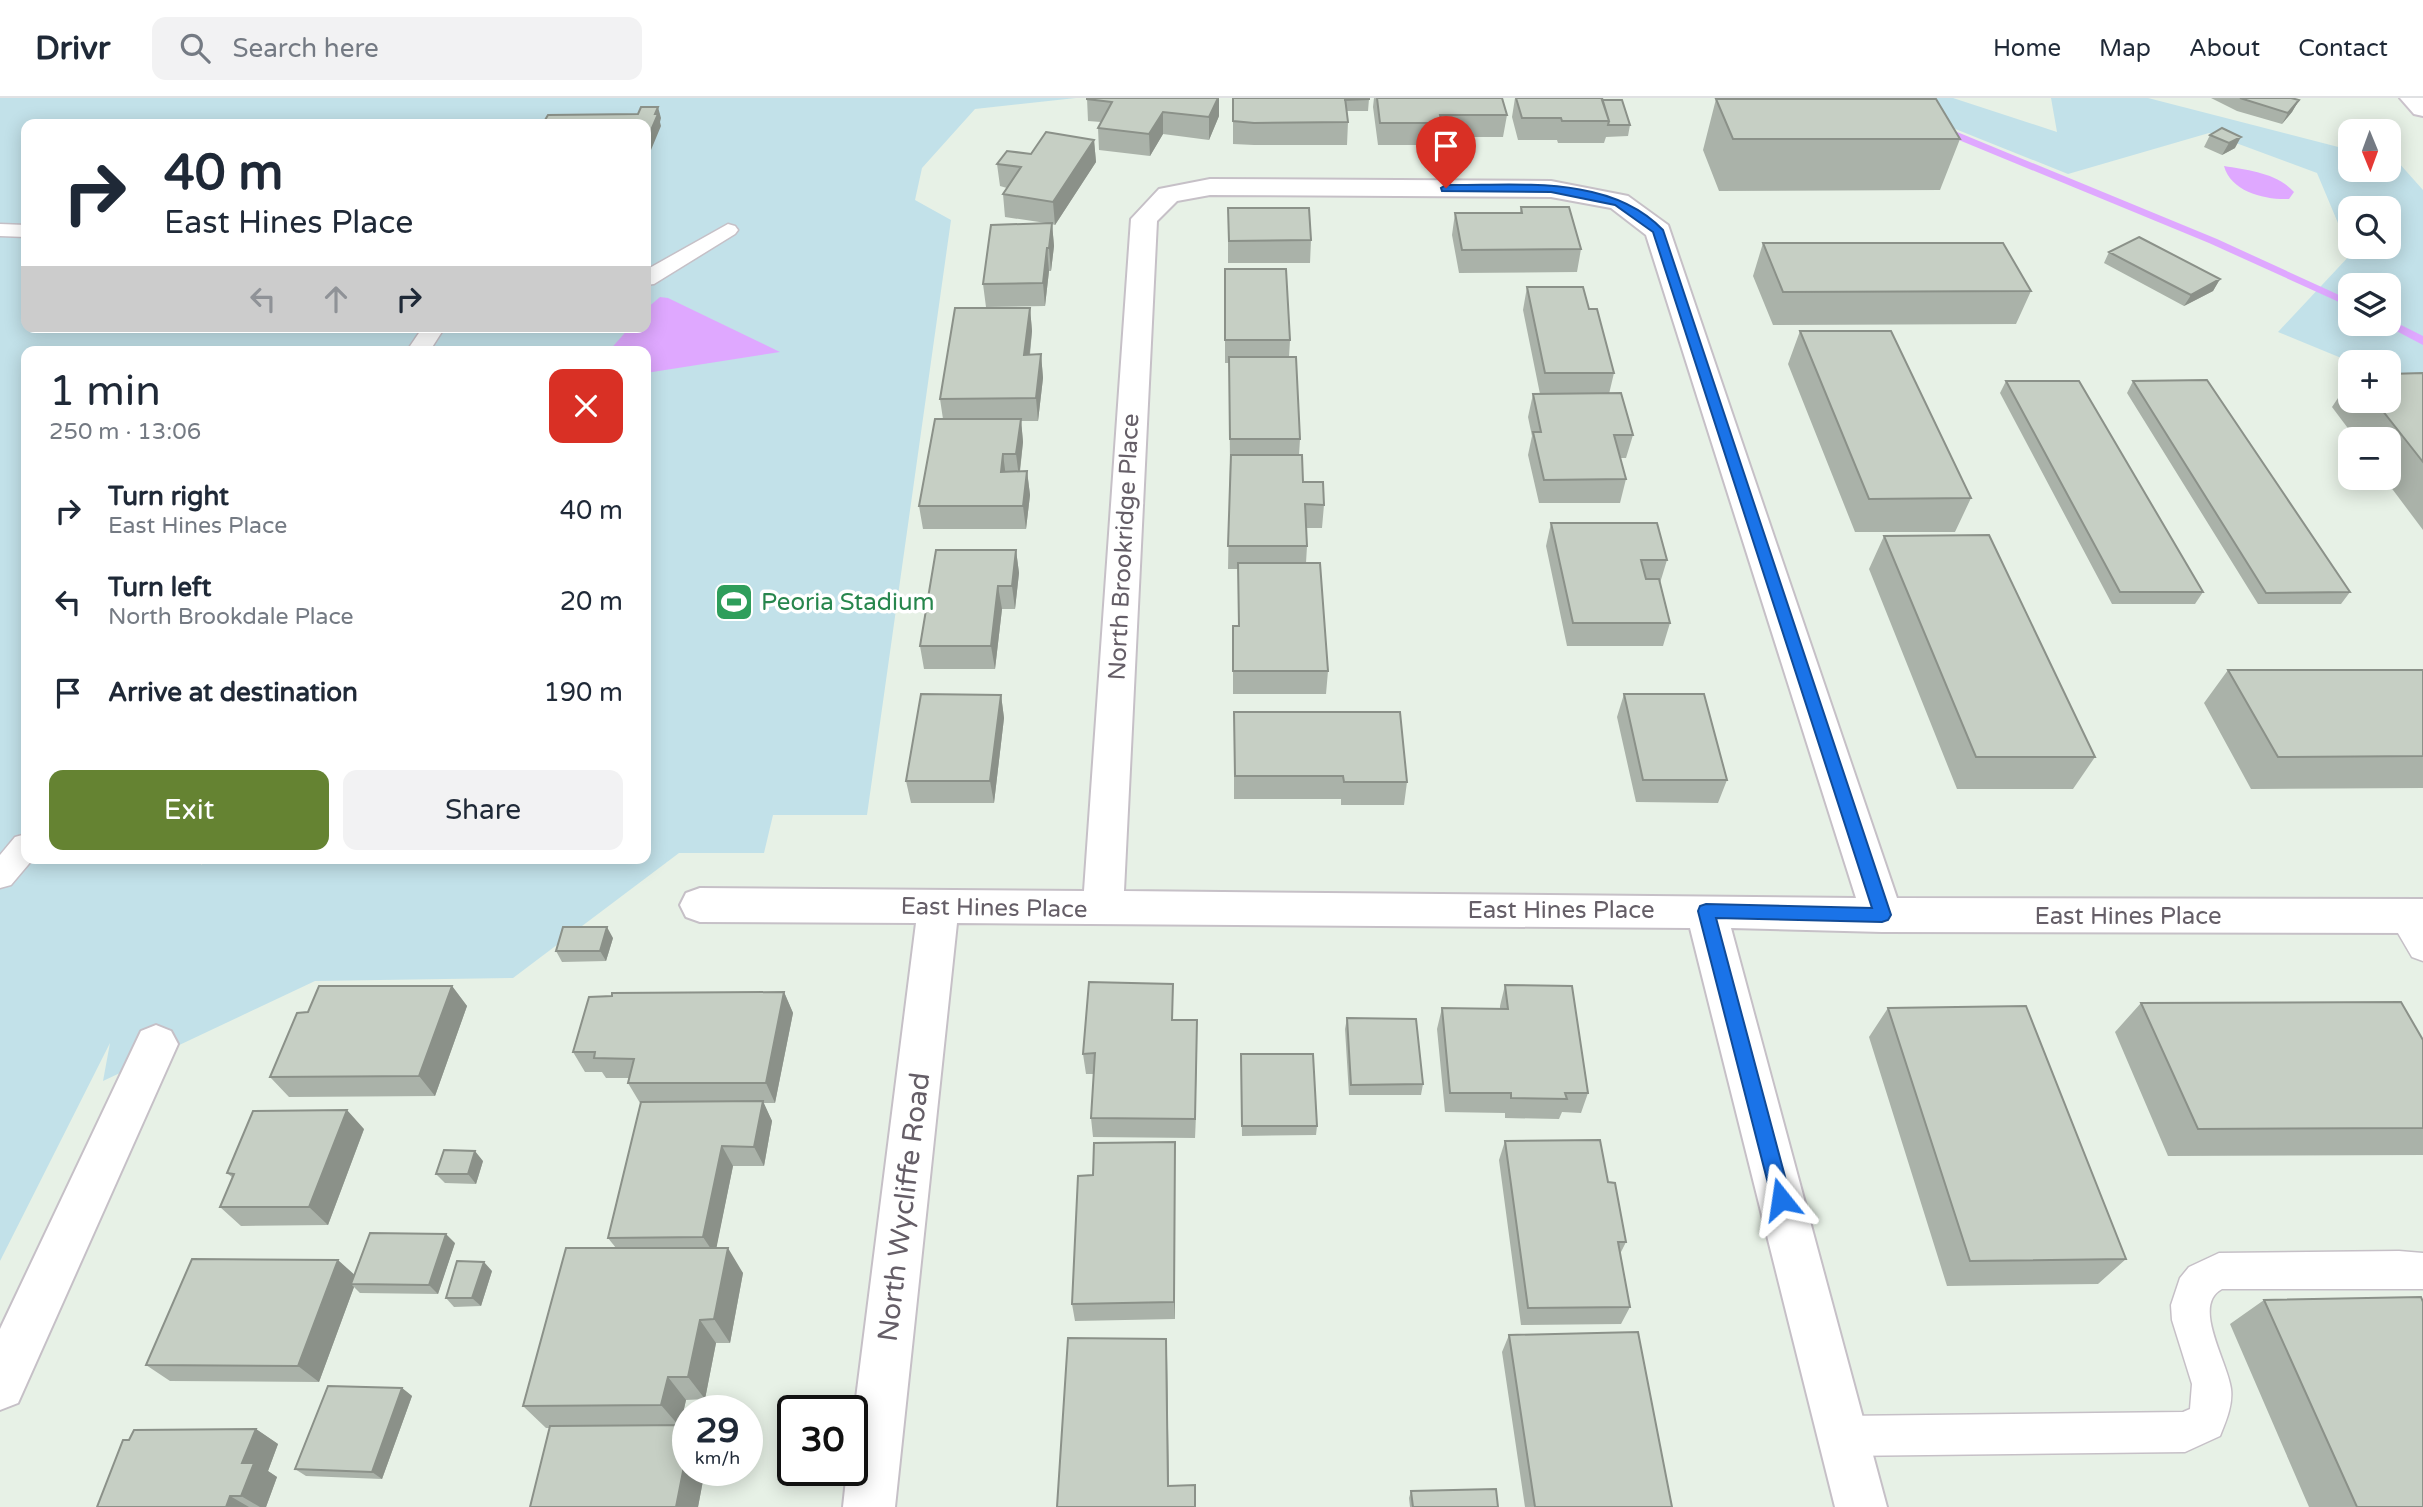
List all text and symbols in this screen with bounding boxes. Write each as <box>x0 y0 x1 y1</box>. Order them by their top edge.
search box <box>152 17 642 80</box>
text: Drivr <box>35 29 110 68</box>
icon: search <box>176 29 214 67</box>
text: Search here <box>232 33 379 64</box>
text: Home <box>1993 34 2061 63</box>
text: Map <box>2099 34 2151 63</box>
text: About <box>2189 34 2260 63</box>
text: Contact <box>2298 34 2388 63</box>
pin <box>1416 116 1476 188</box>
north arrow <box>2338 119 2401 182</box>
map controls <box>2338 119 2401 490</box>
icon: arrive <box>1427 127 1465 165</box>
text: 40 m <box>164 144 283 203</box>
icon: right <box>49 147 140 238</box>
button: search <box>2338 196 2401 259</box>
text: East Hines Place <box>164 204 413 242</box>
button: layers <box>2338 273 2401 336</box>
icon: left <box>244 280 282 318</box>
icon: ahead <box>317 280 355 318</box>
icon: right <box>390 280 428 318</box>
button: + <box>2338 350 2401 413</box>
text: 1 min <box>49 366 161 417</box>
button: close <box>549 369 623 443</box>
street label: North Brookridge Place <box>1103 413 1145 681</box>
text: 250 m · 13:06 <box>49 418 201 446</box>
button: − <box>2338 427 2401 490</box>
text: Turn right <box>108 481 229 512</box>
icon: right <box>49 492 87 530</box>
text: 40 m <box>560 495 623 526</box>
text: East Hines Place <box>108 512 287 540</box>
text: Turn left <box>108 572 211 603</box>
sports icon: Peoria Stadium <box>713 581 755 623</box>
icon: left <box>49 583 87 621</box>
text: 20 m <box>560 586 623 617</box>
place label: Peoria Stadium <box>761 588 935 617</box>
text: North Brookdale Place <box>108 603 354 631</box>
icon: arrive <box>49 674 87 712</box>
text: Arrive at destination <box>108 677 358 708</box>
text: 190 m <box>543 677 623 708</box>
button: Exit <box>49 770 329 850</box>
button: Share <box>343 770 623 850</box>
street label: East Hines Place <box>900 892 1088 924</box>
street label: East Hines Place <box>1467 896 1655 925</box>
street label: East Hines Place <box>2034 902 2222 931</box>
street label: North Wycliffe Road <box>871 1070 937 1344</box>
position arrow <box>1744 1162 1818 1236</box>
speed limit sign: 30 <box>777 1395 868 1486</box>
text: 29 <box>696 1410 739 1452</box>
text: km/h <box>695 1447 740 1469</box>

